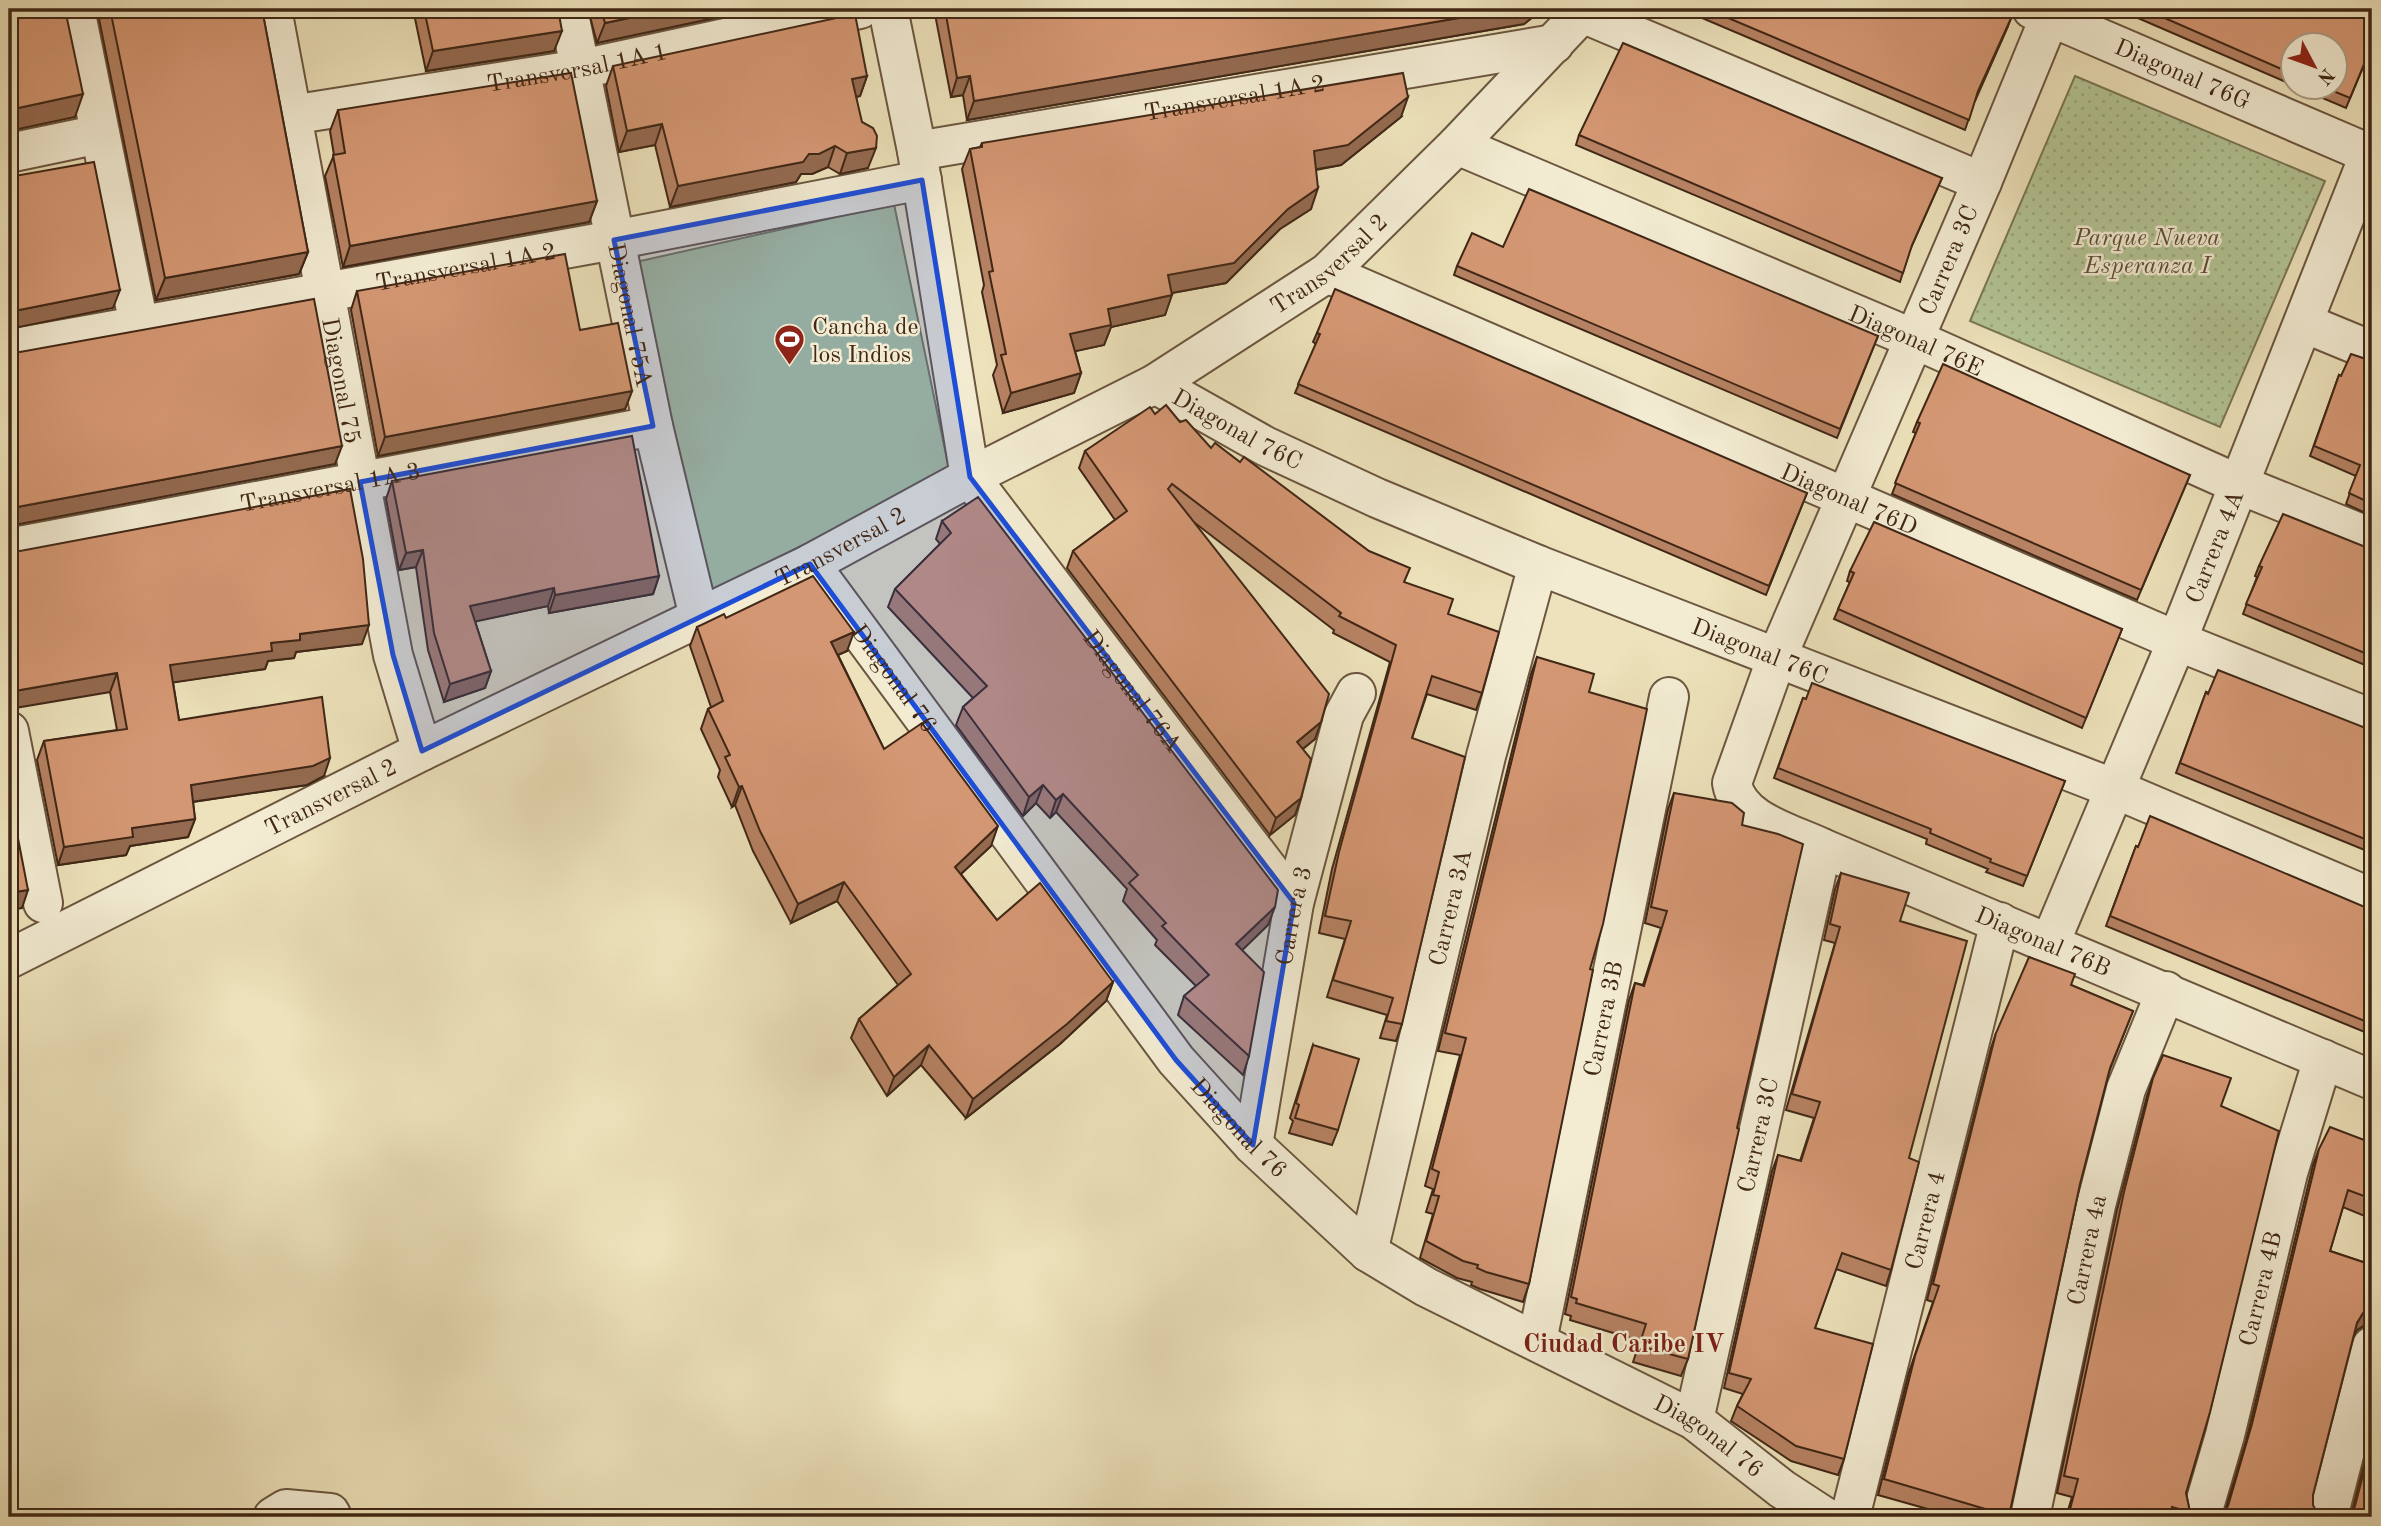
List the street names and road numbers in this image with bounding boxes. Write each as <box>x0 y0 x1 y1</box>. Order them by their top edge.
street label: Diagonal 76G <box>2110 36 2253 115</box>
street label: Transversal 1A 1 <box>485 41 670 98</box>
street label: Transversal 1A 2 <box>1143 73 1327 127</box>
street label: Carrera 3C <box>1916 202 1984 319</box>
street label: Transversal 2 <box>1267 210 1393 320</box>
street label: Transversal 1A 2 <box>374 241 558 297</box>
street label: Diagonal 75A <box>602 241 655 389</box>
street label: Diagonal 76E <box>1844 303 1986 382</box>
street label: Diagonal 75 <box>316 316 363 446</box>
street label: Diagonal 76C <box>1167 386 1305 475</box>
street label: Transversal 1A 3 <box>238 460 423 518</box>
street label: Diagonal 76D <box>1776 461 1920 541</box>
street label: Carrera 4A <box>2183 488 2249 607</box>
street label: Transversal 2 <box>772 504 911 593</box>
street label: Diagonal 76C <box>1688 616 1830 690</box>
street label: Diagonal 76 <box>845 621 940 738</box>
street label: Diagonal 76A <box>1077 627 1185 758</box>
street label: Transversal 2 <box>262 756 401 842</box>
street label: Carrera 3A <box>1426 847 1477 969</box>
street label: Carrera 3 <box>1274 864 1317 967</box>
street label: Diagonal 76B <box>1971 904 2114 982</box>
street label: Carrera 3B <box>1581 959 1629 1079</box>
street label: Diagonal 76 <box>1185 1075 1290 1184</box>
street label: Carrera 3C <box>1735 1076 1784 1195</box>
street label: Carrera 4 <box>1903 1169 1951 1273</box>
street label: Carrera 4a <box>2065 1192 2112 1308</box>
street label: Carrera 4B <box>2237 1229 2288 1349</box>
street label: Diagonal 76 <box>1649 1392 1767 1483</box>

